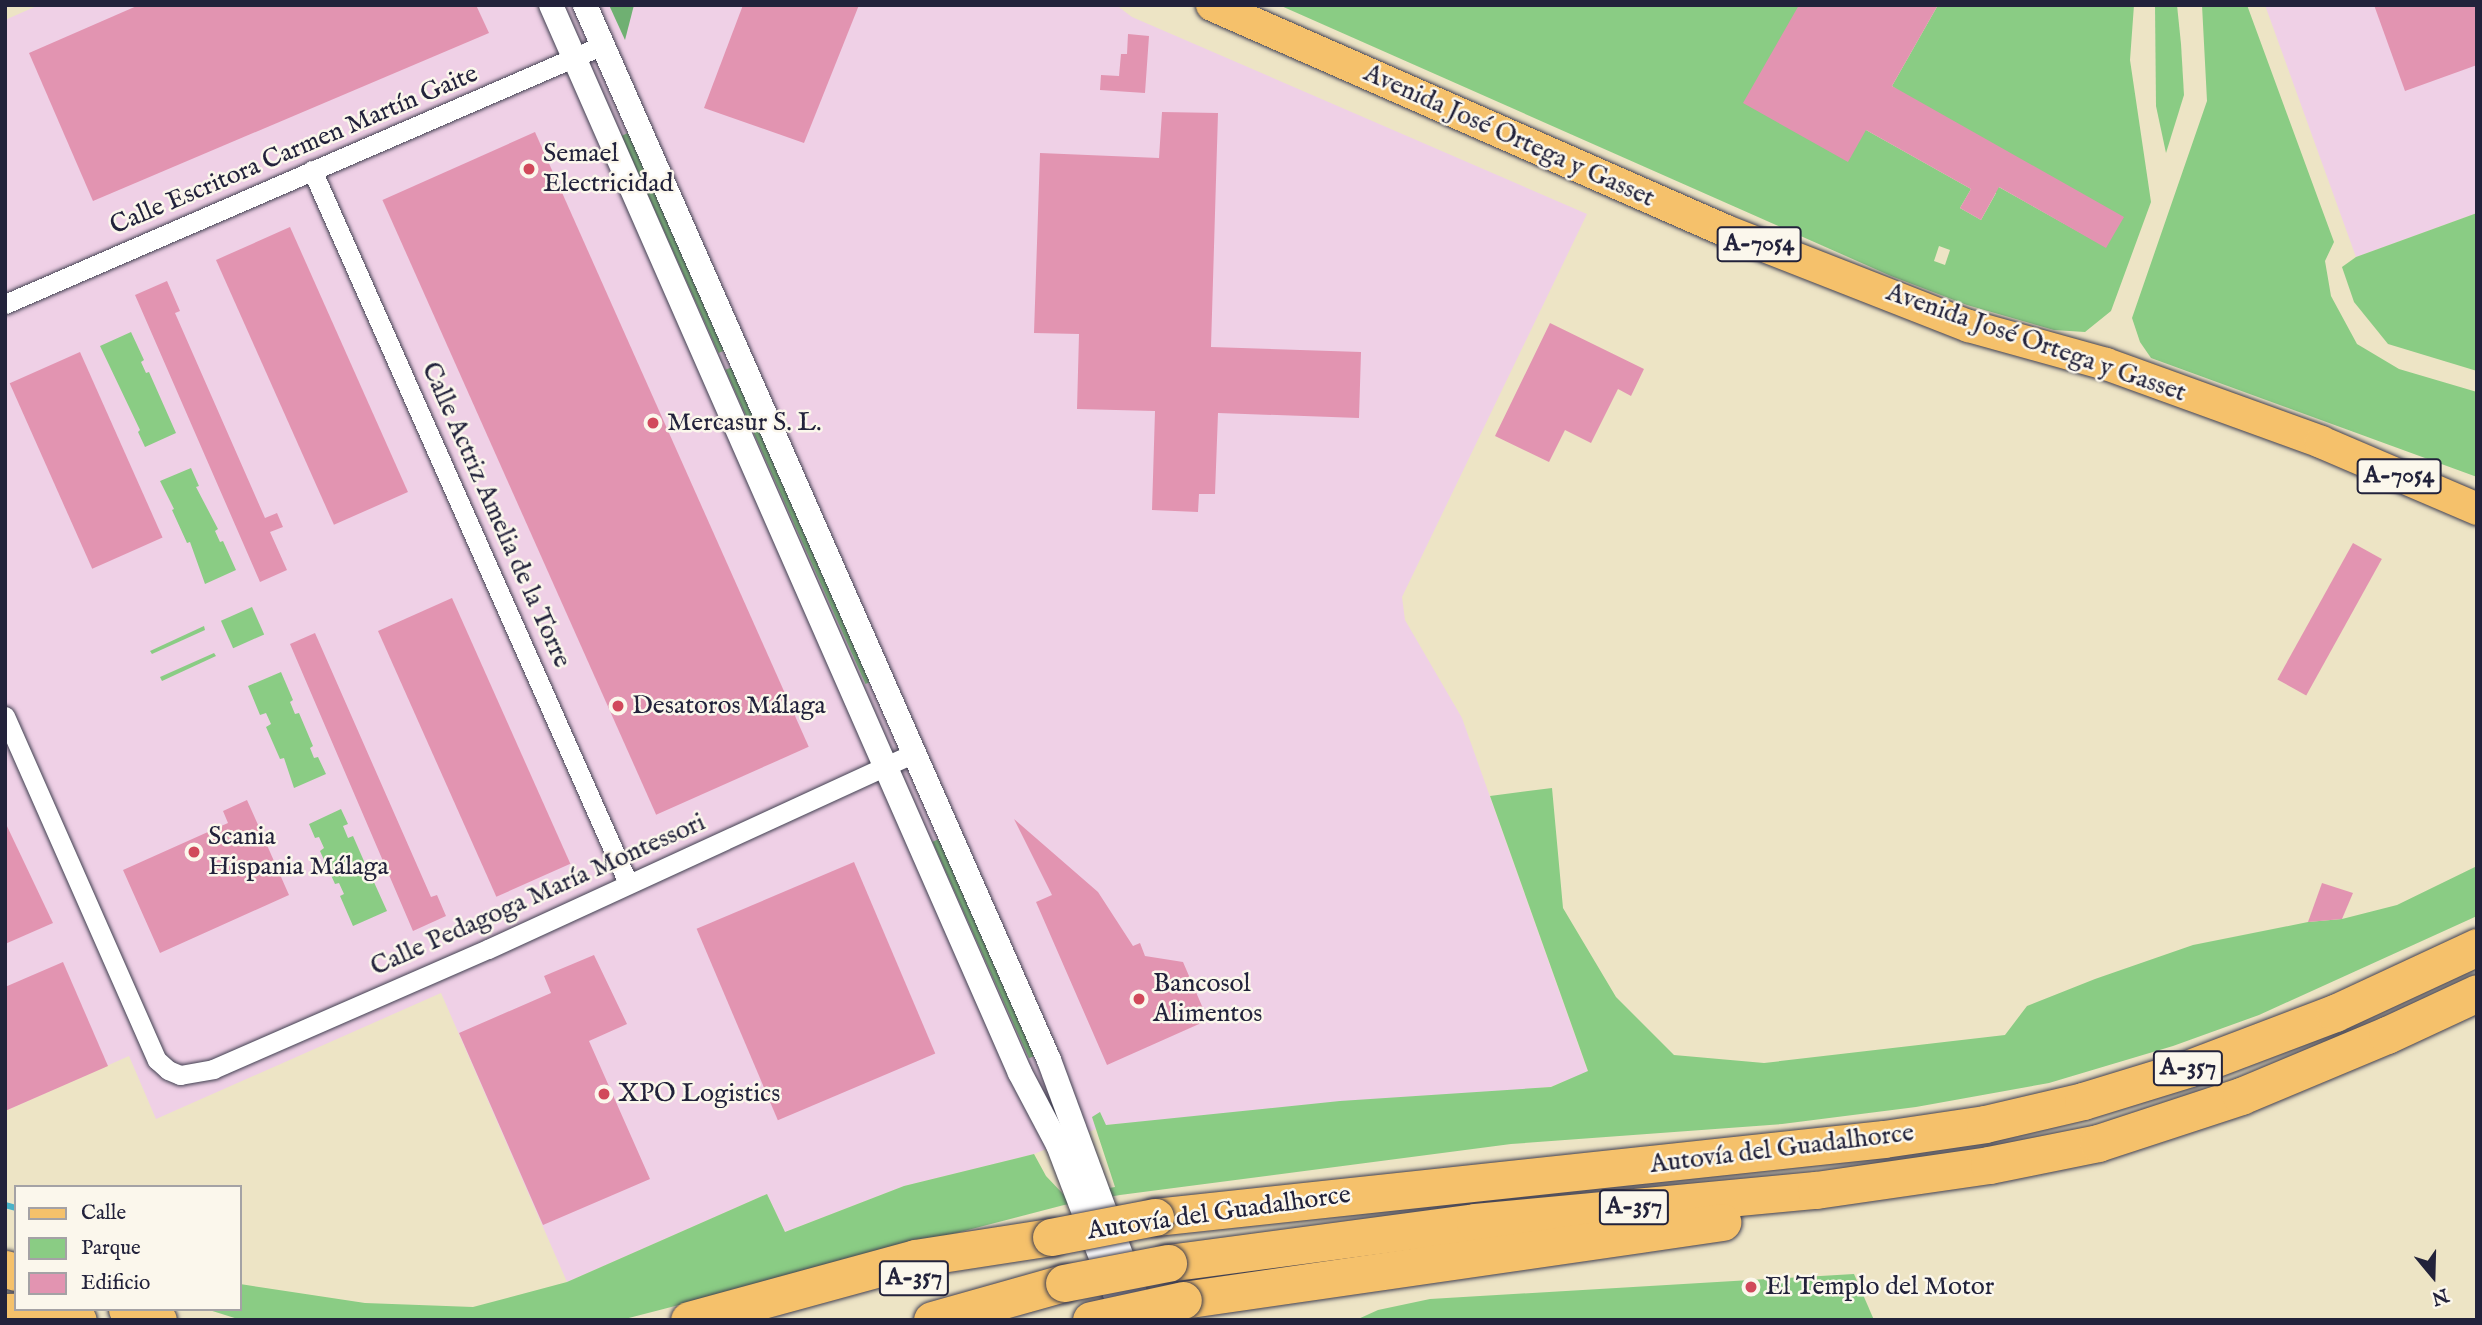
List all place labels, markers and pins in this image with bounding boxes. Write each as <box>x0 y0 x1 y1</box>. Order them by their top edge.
place label: Semael Electricidad <box>543 138 673 200</box>
marker: Semael Electricidad <box>521 161 537 177</box>
place label: Mercasur S. L. <box>667 407 822 439</box>
marker: Mercasur S. L. <box>645 415 661 431</box>
place label: Desatoros Málaga <box>632 690 826 722</box>
marker: Desatoros Málaga <box>610 698 626 714</box>
place label: Scania Hispania Málaga <box>208 821 389 882</box>
marker: Scania Hispania Málaga <box>186 844 202 860</box>
place label: Bancosol Alimentos <box>1153 968 1262 1030</box>
marker: Bancosol Alimentos <box>1131 991 1147 1007</box>
place label: XPO Logistics <box>618 1078 780 1110</box>
marker: XPO Logistics <box>596 1086 612 1102</box>
place label: El Templo del Motor <box>1765 1271 1994 1303</box>
marker: El Templo del Motor <box>1743 1279 1759 1295</box>

